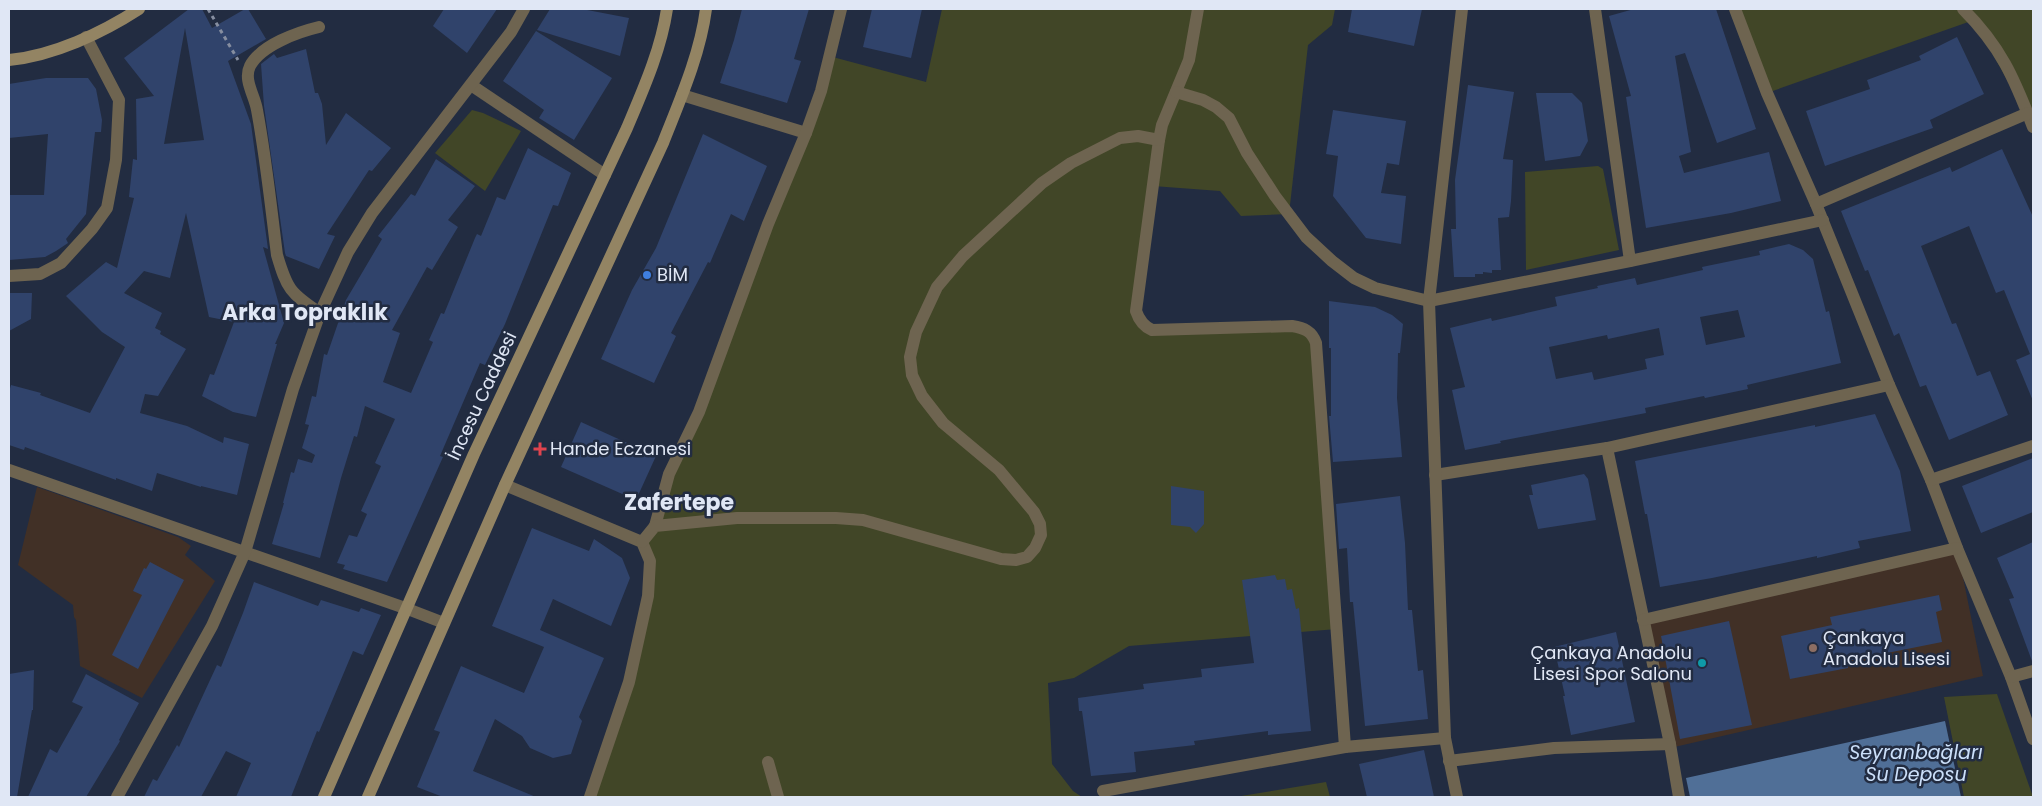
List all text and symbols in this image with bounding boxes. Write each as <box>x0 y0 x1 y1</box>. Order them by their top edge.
place label: BİM <box>657 262 688 287</box>
marker: BİM <box>641 269 653 281</box>
district label: Arka Topraklık <box>222 297 388 328</box>
street label: İncesu Caddesi <box>441 327 522 464</box>
place label: Hande Eczanesi <box>550 436 691 461</box>
marker: Hande Eczanesi <box>534 443 546 455</box>
district label: Zafertepe <box>624 487 734 518</box>
place label: Çankaya Anadolu Lisesi <box>1823 625 1950 671</box>
place label: Çankaya Anadolu Lisesi Spor Salonu <box>1530 640 1692 686</box>
marker: Çankaya Anadolu Lisesi <box>1807 642 1819 654</box>
marker: Çankaya Anadolu Lisesi Spor Salonu <box>1696 657 1708 669</box>
water label: Seyranbağları Su Deposu <box>1849 739 1983 788</box>

